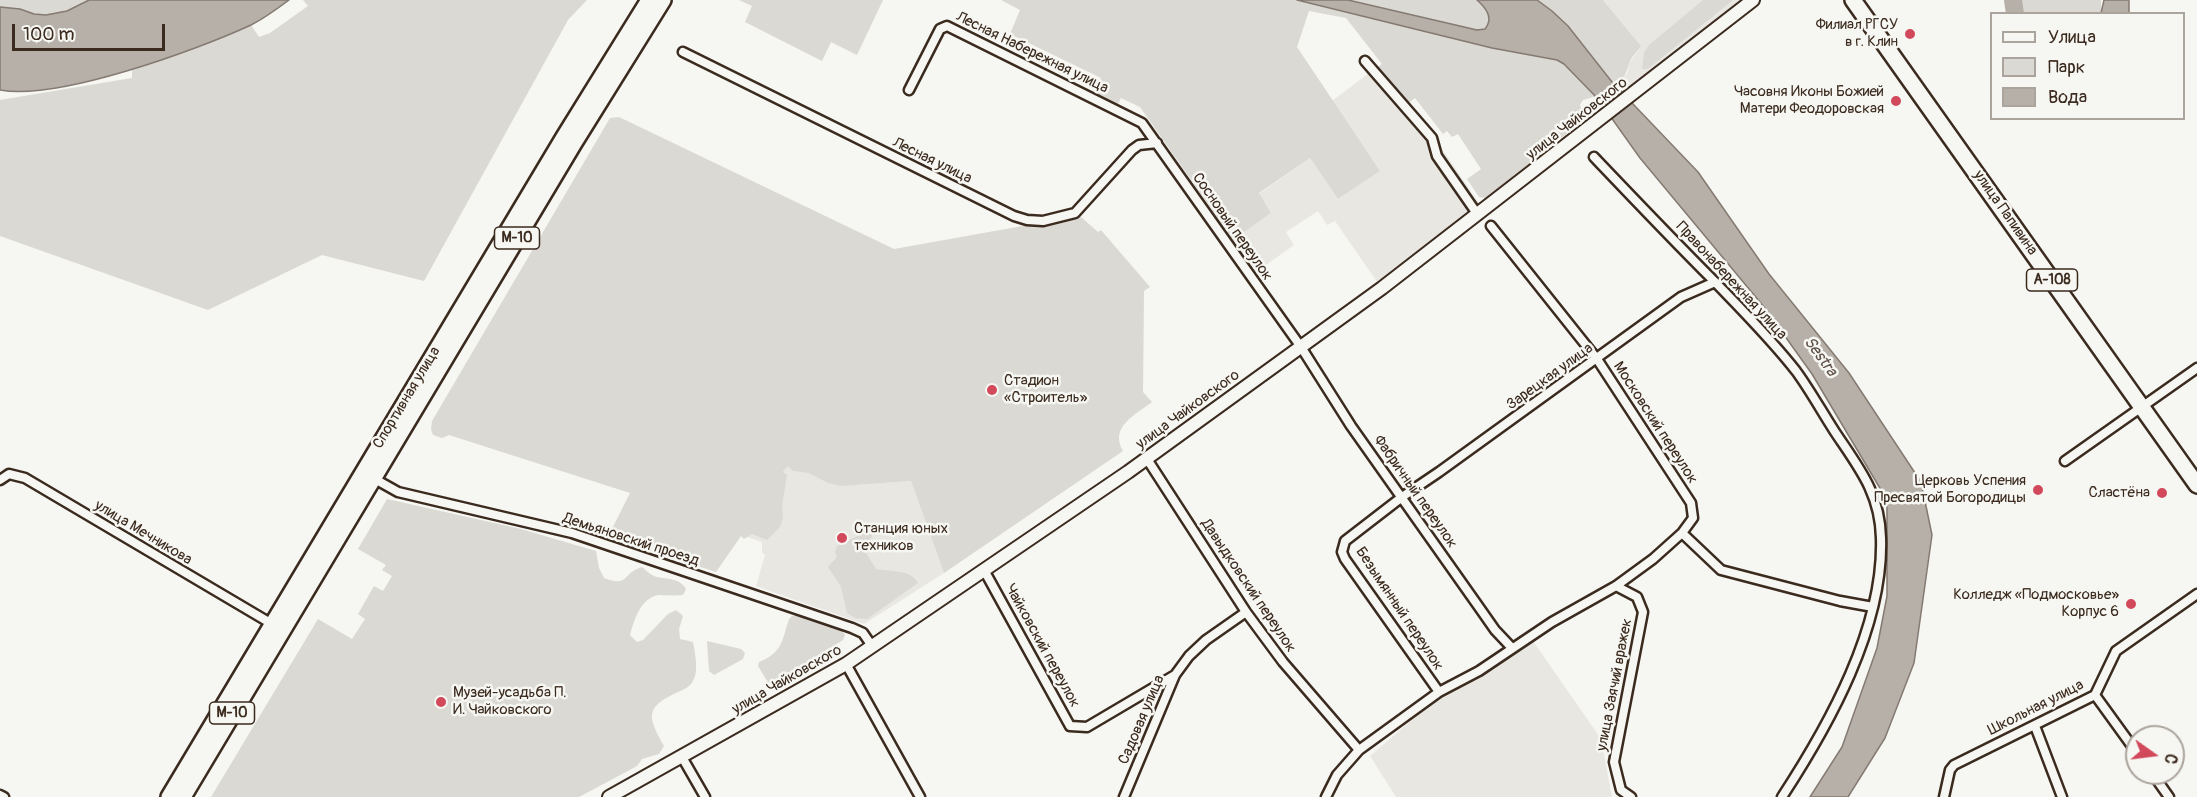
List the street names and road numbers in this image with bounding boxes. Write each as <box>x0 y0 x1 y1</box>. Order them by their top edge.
street label: Лесная Набережная улица <box>953 8 1111 98</box>
street label: улица Чайковского <box>1523 74 1631 164</box>
street label: Лесная улица <box>889 134 975 188</box>
street label: улица Папивина <box>1969 167 2041 259</box>
street label: Сосновый переулок <box>1188 170 1276 284</box>
street label: Правонабережная улица <box>1672 218 1790 344</box>
road number: М-10 <box>494 227 540 249</box>
road number: А-108 <box>2026 269 2078 291</box>
street label: Зарецкая улица <box>1503 340 1597 414</box>
street label: Спортивная улица <box>369 344 445 452</box>
street label: Московский переулок <box>1609 359 1701 487</box>
street label: улица Чайковского <box>1133 366 1243 454</box>
street label: Фабричный переулок <box>1369 432 1461 552</box>
street label: улица Мечникова <box>91 497 195 569</box>
street label: Демьяновский проезд <box>561 509 701 571</box>
street label: Давыдковский переулок <box>1197 516 1299 656</box>
street label: Безымянный переулок <box>1351 544 1447 674</box>
street label: Чайковский переулок <box>1001 581 1083 711</box>
street label: улица Заячий вражек <box>1593 617 1637 753</box>
street label: улица Чайковского <box>729 641 845 719</box>
street label: Садовая улица <box>1115 673 1169 767</box>
street label: Школьная улица <box>1985 676 2087 740</box>
road number: М-10 <box>210 702 254 724</box>

